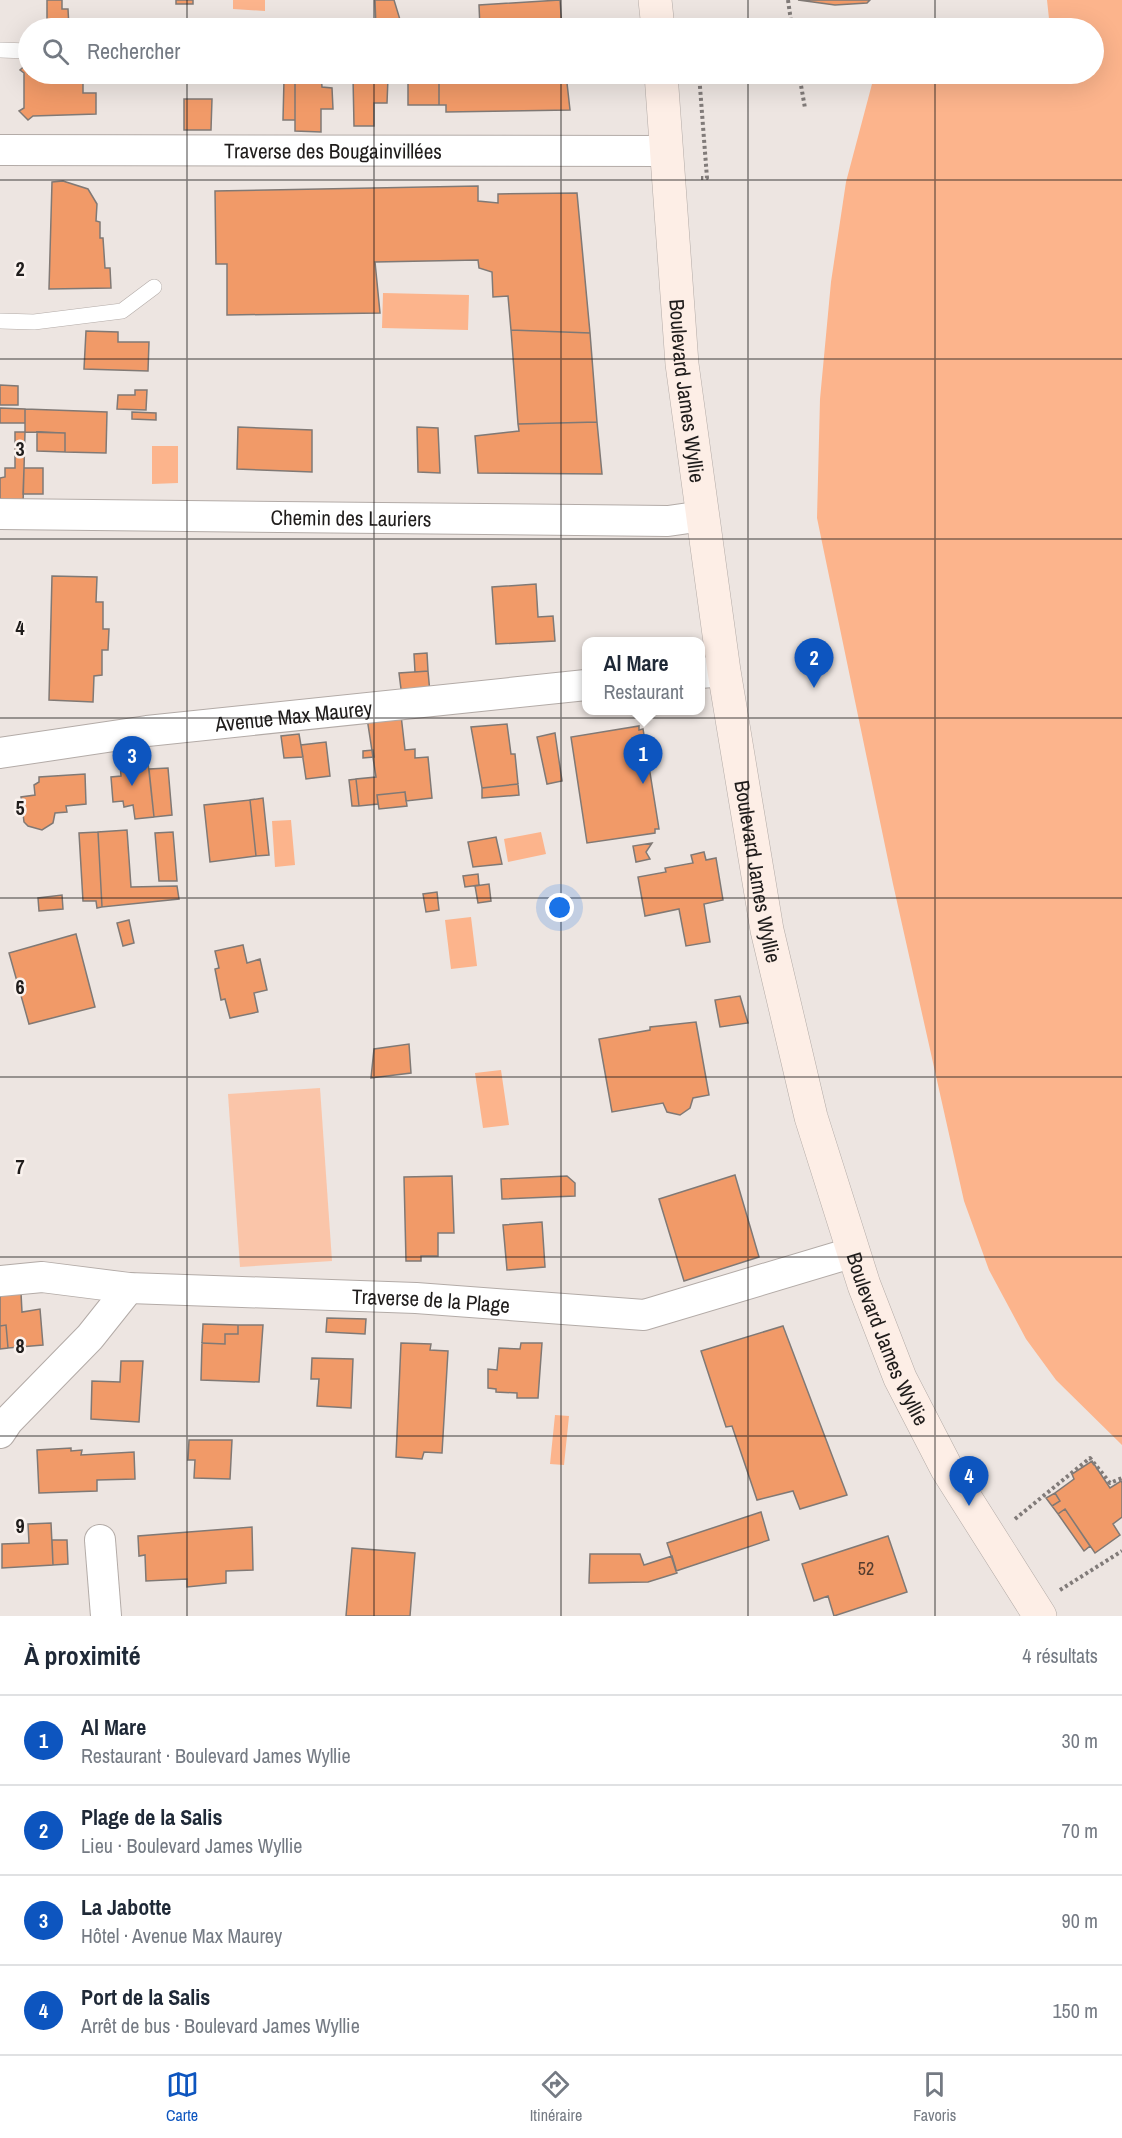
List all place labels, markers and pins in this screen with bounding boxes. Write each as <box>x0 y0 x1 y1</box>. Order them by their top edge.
pin: 2 <box>794 638 834 688</box>
pin: 1 <box>624 734 662 784</box>
pin: 3 <box>112 736 152 786</box>
pin: 4 <box>950 1456 988 1506</box>

